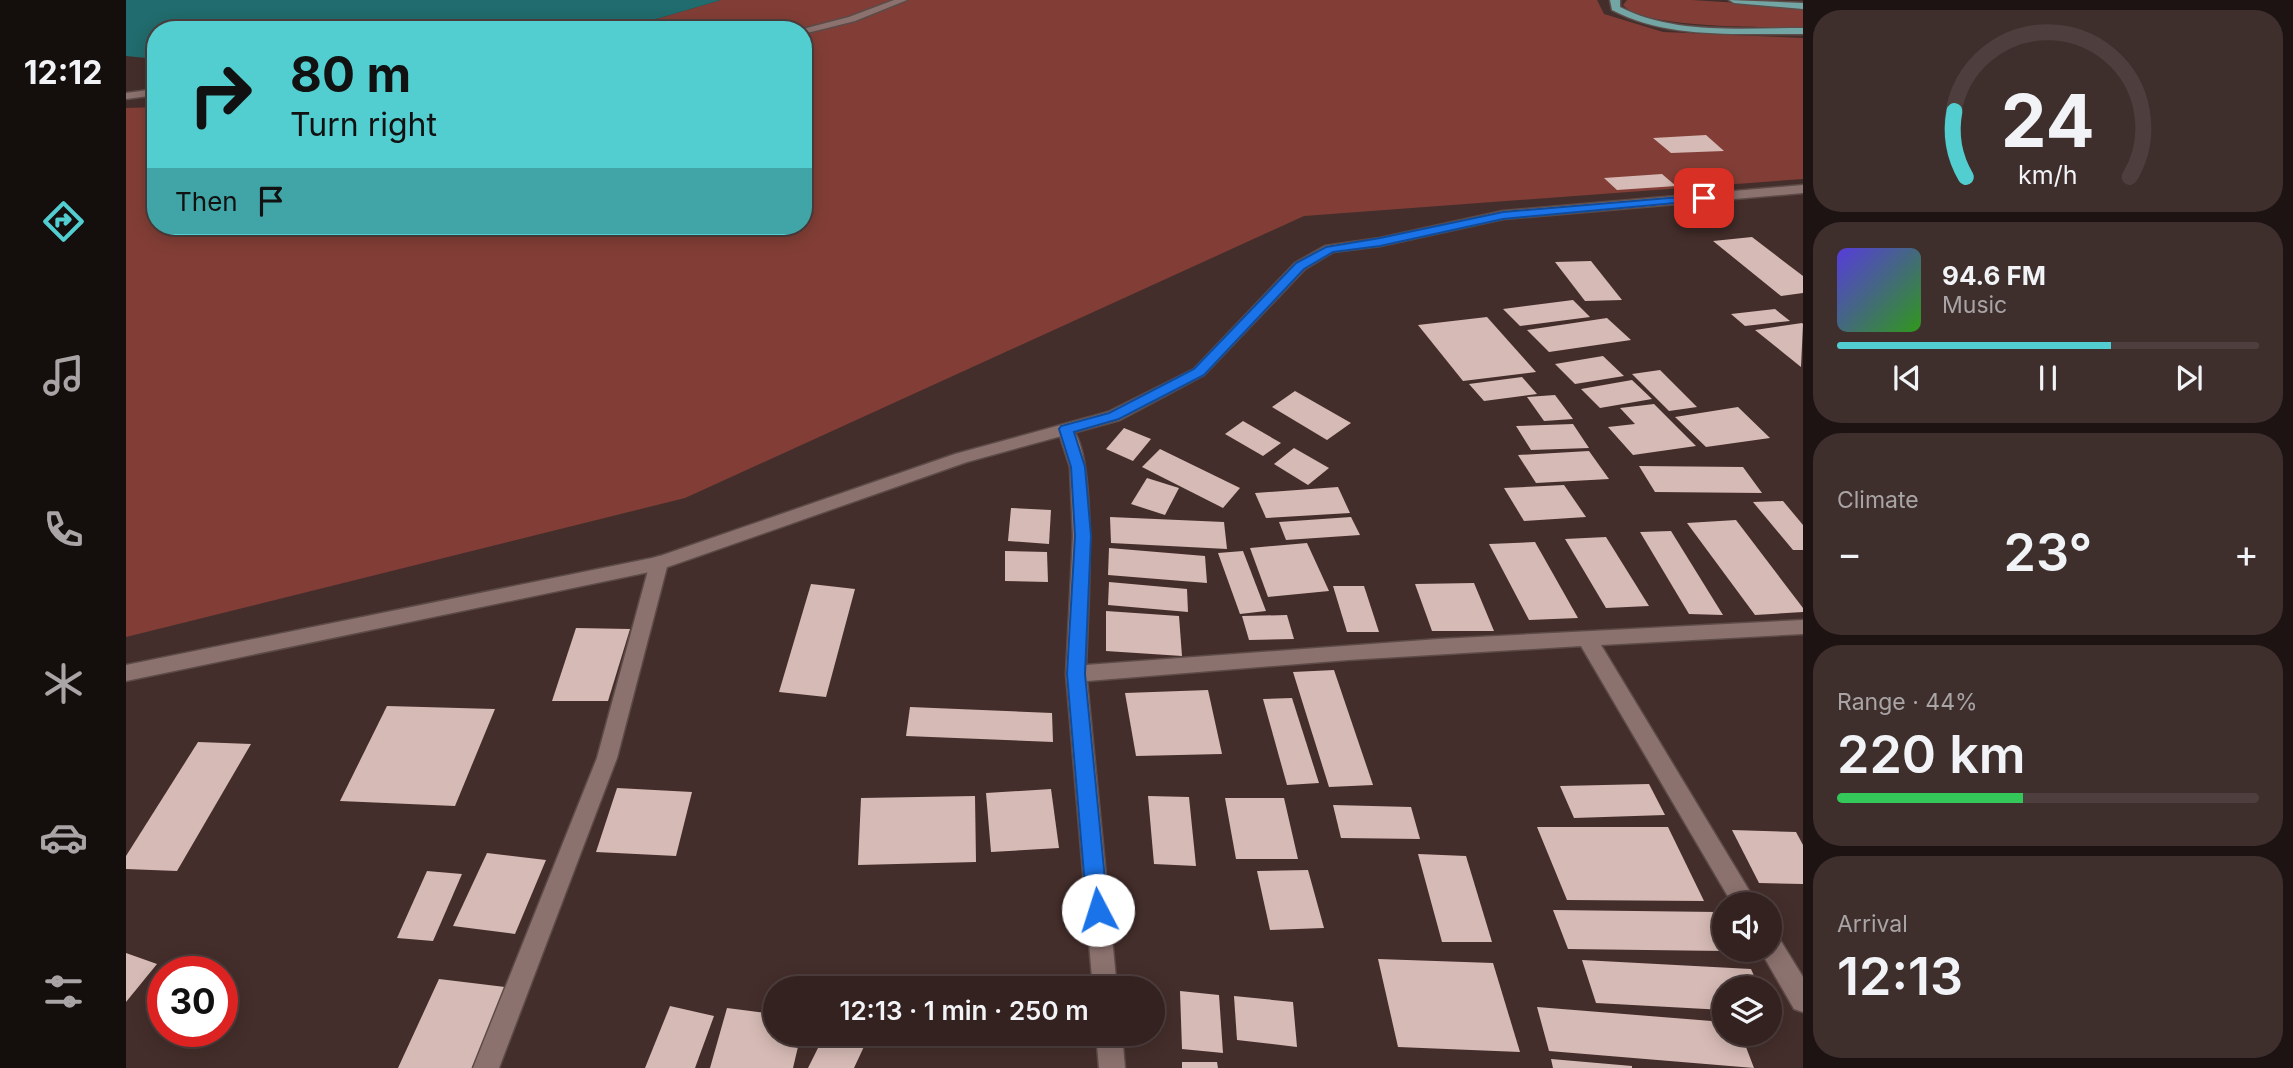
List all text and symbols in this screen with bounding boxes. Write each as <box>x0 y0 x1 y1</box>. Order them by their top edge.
text: 80 m <box>290 45 411 104</box>
icon: right <box>175 49 266 140</box>
text: 12:12 <box>24 53 102 92</box>
text: 24 <box>2001 76 2095 165</box>
text: Turn right <box>290 105 437 144</box>
text: km/h <box>2018 160 2078 190</box>
pin <box>1674 168 1734 228</box>
icon: arrive <box>1685 179 1723 217</box>
icon: arrive <box>252 182 290 220</box>
text: Then <box>175 186 238 217</box>
icon: directions <box>39 197 88 246</box>
text: 94.6 FM <box>1942 260 2046 291</box>
text: Music <box>1942 291 2007 319</box>
icon: music <box>39 351 88 400</box>
icon: previous <box>1888 359 1926 397</box>
icon: pause <box>2029 359 2067 397</box>
icon: next <box>2170 359 2208 397</box>
text: Climate <box>1837 486 1919 514</box>
icon: phone <box>39 505 88 554</box>
text: 23° <box>2004 521 2092 584</box>
text: − <box>1837 530 1862 576</box>
text: + <box>2234 530 2259 576</box>
icon: climate <box>39 659 88 708</box>
text: Range · 44% <box>1837 688 1978 716</box>
text: 220 km <box>1837 723 2026 786</box>
icon: car <box>39 813 88 862</box>
position arrow <box>1061 873 1135 947</box>
map controls <box>1712 892 1782 1046</box>
button: sound <box>1712 892 1782 962</box>
text: Arrival <box>1837 910 1908 938</box>
text: 12:13 <box>1837 945 1963 1008</box>
speed limit sign: 30 <box>147 956 238 1047</box>
icon: filters <box>39 967 88 1016</box>
button: layers <box>1712 976 1782 1046</box>
text: 12:13 · 1 min · 250 m <box>839 995 1089 1026</box>

